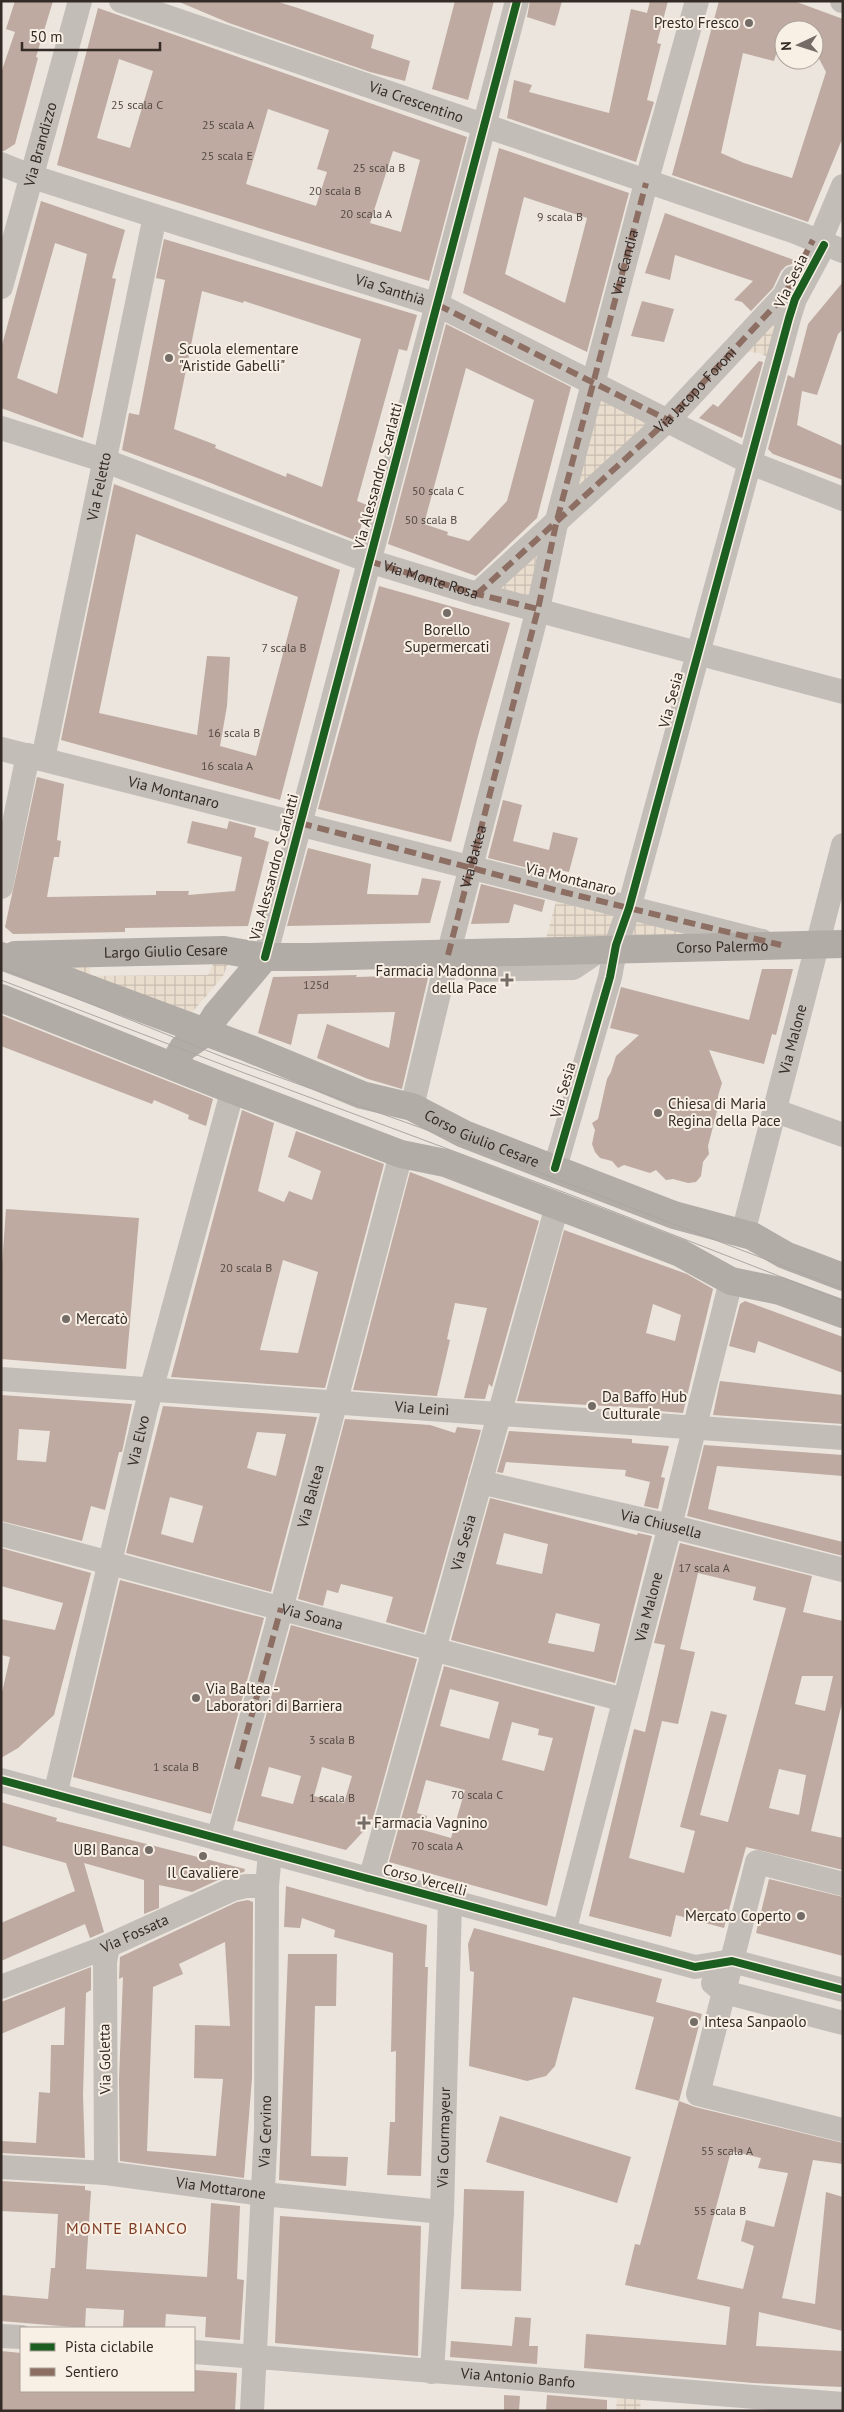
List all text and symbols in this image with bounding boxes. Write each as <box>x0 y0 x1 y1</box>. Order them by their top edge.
place label: Presto Fresco <box>654 13 739 32</box>
marker: Presto Fresco <box>743 17 755 29</box>
scale bar <box>22 20 160 52</box>
north arrow <box>774 20 824 70</box>
text: 50 m <box>30 27 63 46</box>
text: N <box>777 41 795 51</box>
street label: Via Crescentino <box>365 76 466 127</box>
house number: 25 scala C <box>111 97 163 112</box>
street label: Via Brandizzo <box>19 100 61 190</box>
house number: 25 scala A <box>202 117 254 132</box>
house number: 25 scala E <box>201 148 253 163</box>
house number: 25 scala B <box>353 160 405 175</box>
house number: 20 scala B <box>309 183 361 198</box>
house number: 20 scala A <box>340 206 392 221</box>
house number: 9 scala B <box>537 209 583 224</box>
street label: Via Candia <box>606 227 642 298</box>
street label: Via Sesia <box>769 251 812 312</box>
street label: Via Santhià <box>352 269 428 309</box>
place label: Scuola elementare "Aristide Gabelli" <box>179 339 299 375</box>
street label: Via Jacopo Foroni <box>649 343 740 438</box>
marker: Scuola elementare "Aristide Gabelli" <box>163 352 175 364</box>
street label: Via Alessandro Scarlatti <box>349 400 406 552</box>
street label: Via Feletto <box>82 451 115 524</box>
house number: 50 scala C <box>412 483 464 498</box>
house number: 50 scala B <box>405 512 457 527</box>
street label: Via Monte Rosa <box>380 556 481 603</box>
marker: Borello Supermercati <box>441 607 453 619</box>
place label: Borello Supermercati <box>404 620 490 656</box>
house number: 7 scala B <box>261 640 307 655</box>
street label: Via Sesia <box>654 670 687 731</box>
house number: 16 scala B <box>208 725 260 740</box>
house number: 16 scala A <box>201 758 253 773</box>
street label: Via Montanaro <box>125 771 221 813</box>
street label: Via Alessandro Scarlatti <box>245 791 302 943</box>
street label: Via Baltea <box>456 823 490 891</box>
street label: Via Montanaro <box>523 858 619 899</box>
street label: Corso Palermo <box>676 936 769 957</box>
street label: Largo Giulio Cesare <box>104 940 230 962</box>
place label: Farmacia Madonna della Pace <box>376 961 497 997</box>
marker: Farmacia Madonna della Pace <box>501 974 513 986</box>
house number: 125d <box>303 977 329 992</box>
street label: Via Malone <box>774 1002 811 1077</box>
street label: Via Sesia <box>545 1060 580 1121</box>
place label: Chiesa di Maria Regina della Pace <box>668 1094 781 1130</box>
street label: Corso Giulio Cesare <box>421 1105 542 1171</box>
marker: Chiesa di Maria Regina della Pace <box>652 1107 664 1119</box>
house number: 20 scala B <box>220 1260 272 1275</box>
place label: Mercatò <box>76 1309 128 1328</box>
marker: Mercatò <box>60 1313 72 1325</box>
place label: Da Baffo Hub Culturale <box>602 1387 687 1423</box>
street label: Via Leinì <box>393 1397 450 1419</box>
marker: Da Baffo Hub Culturale <box>586 1400 598 1412</box>
street label: Via Elvo <box>123 1413 153 1469</box>
street label: Via Baltea <box>293 1463 328 1531</box>
street label: Via Chiusella <box>618 1505 704 1543</box>
street label: Via Sesia <box>446 1512 480 1574</box>
house number: 17 scala A <box>678 1560 730 1575</box>
street label: Via Malone <box>630 1570 667 1645</box>
street label: Via Soana <box>278 1599 345 1634</box>
place label: Via Baltea - Laboratori di Barriera <box>205 1679 342 1715</box>
marker: Via Baltea - Laboratori di Barriera <box>190 1692 202 1704</box>
house number: 3 scala B <box>309 1732 355 1747</box>
house number: 1 scala B <box>153 1759 199 1774</box>
house number: 70 scala C <box>451 1787 503 1802</box>
house number: 1 scala B <box>309 1790 355 1805</box>
place label: Farmacia Vagnino <box>374 1813 487 1832</box>
marker: Farmacia Vagnino <box>358 1817 370 1829</box>
house number: 70 scala A <box>411 1838 463 1853</box>
place label: UBI Banca <box>73 1840 139 1859</box>
marker: UBI Banca <box>143 1844 155 1856</box>
marker: Il Cavaliere <box>197 1850 209 1862</box>
street label: Corso Vercelli <box>381 1859 469 1900</box>
place label: Il Cavaliere <box>167 1863 239 1882</box>
place label: Mercato Coperto <box>685 1906 791 1925</box>
street label: Via Fossata <box>97 1910 171 1957</box>
marker: Mercato Coperto <box>795 1910 807 1922</box>
place label: Intesa Sanpaolo <box>704 2012 807 2031</box>
marker: Intesa Sanpaolo <box>688 2016 700 2028</box>
street label: Via Goletta <box>94 2023 115 2096</box>
street label: Via Courmayeur <box>433 2087 454 2189</box>
street label: Via Cervino <box>254 2095 275 2169</box>
house number: 55 scala A <box>701 2143 753 2158</box>
street label: Via Mottarone <box>174 2172 267 2203</box>
house number: 55 scala B <box>694 2203 746 2218</box>
district label: MONTE BIANCO <box>66 2218 188 2238</box>
legend <box>20 2327 195 2392</box>
text: Pista ciclabile <box>65 2337 154 2356</box>
text: Sentiero <box>65 2362 119 2381</box>
street label: Via Antonio Banfo <box>459 2363 576 2392</box>

